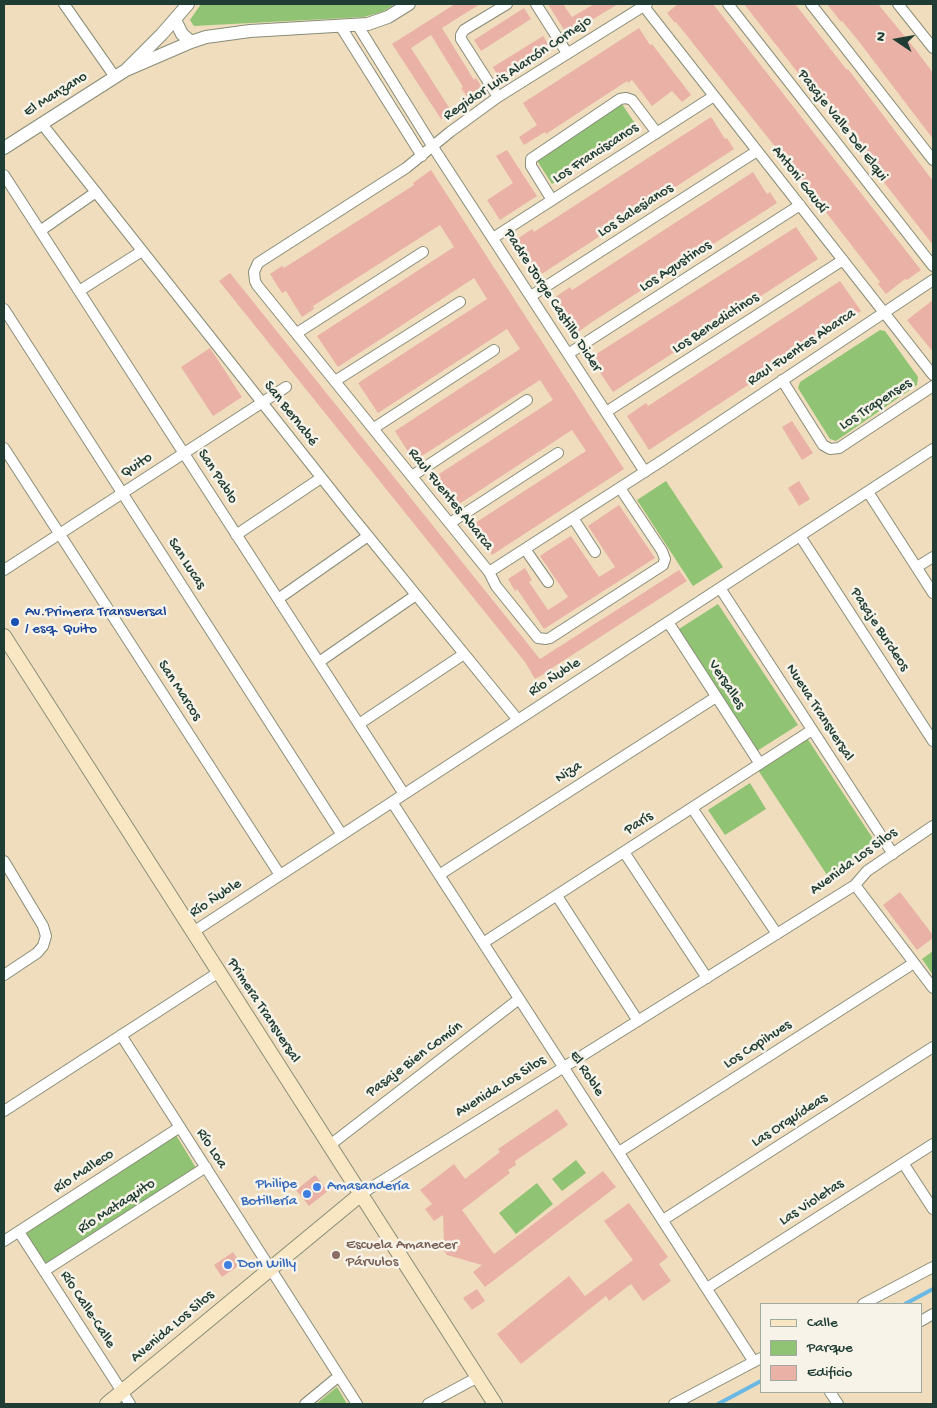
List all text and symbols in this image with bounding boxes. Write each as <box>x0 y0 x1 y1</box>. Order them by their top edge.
street label: Regidor Luis Alarcón Cornejo <box>440 13 596 125</box>
north arrow <box>872 15 922 65</box>
text: N <box>873 31 891 43</box>
street label: Pasaje Valle Del Elqui <box>793 66 891 186</box>
street label: El Manzano <box>21 68 91 122</box>
street label: Los Franciscanos <box>550 120 642 188</box>
street label: Antoni Gaudí <box>767 143 831 217</box>
street label: Los Salesianos <box>595 180 677 242</box>
street label: Padre Jorge Castillo Dider <box>499 226 605 376</box>
street label: Los Agustinos <box>637 237 715 297</box>
street label: Los Benedictinos <box>669 289 763 359</box>
street label: Raul Fuentes Abarca <box>745 305 859 391</box>
street label: Los Trapenses <box>836 375 916 435</box>
street label: San Bernabé <box>259 378 321 450</box>
street label: Raul Fuentes Abarca <box>403 445 497 555</box>
street label: San Pablo <box>193 446 241 508</box>
street label: Quito <box>118 449 156 483</box>
street label: San Lucas <box>163 535 209 593</box>
street label: Pasaje Burdeos <box>845 585 913 675</box>
place label: Av.Primera Transversal / esq. Quito <box>25 604 166 639</box>
marker: Av.Primera Transversal / esq. Quito <box>9 616 21 628</box>
street label: Río Ñuble <box>526 655 584 701</box>
street label: San Marcos <box>153 657 205 725</box>
street label: Versalles <box>703 657 749 713</box>
street label: Nueva Transversal <box>781 661 857 765</box>
street label: Niza <box>552 758 586 788</box>
street label: París <box>621 808 657 840</box>
street label: Avenida Los Silos <box>807 824 901 900</box>
street label: Río Ñuble <box>187 876 245 922</box>
street label: Primera Transversal <box>222 955 304 1067</box>
street label: Los Copihues <box>721 1016 795 1074</box>
street label: Pasaje Bien Común <box>363 1018 467 1102</box>
street label: El Roble <box>565 1048 607 1100</box>
street label: Avenida Los Silos <box>452 1052 550 1122</box>
street label: Las Orquídeas <box>749 1090 831 1152</box>
street label: Río Loa <box>191 1126 231 1172</box>
street label: Río Malleco <box>50 1146 118 1198</box>
street label: Río Mataquito <box>75 1175 159 1239</box>
street label: Las Violetas <box>776 1175 848 1231</box>
place label: Philipe Botillería <box>241 1176 297 1211</box>
place label: Amasandería <box>327 1178 409 1196</box>
marker: Amasandería <box>311 1181 323 1193</box>
marker: Philipe Botillería <box>301 1188 313 1200</box>
place label: Escuela Amanecer Párvulos <box>346 1237 457 1272</box>
marker: Escuela Amanecer Párvulos <box>330 1249 342 1261</box>
place label: Don Willy <box>238 1256 296 1274</box>
marker: Don Willy <box>222 1259 234 1271</box>
street label: Río Calle-Calle <box>55 1268 119 1352</box>
street label: Avenida Los Silos <box>128 1287 218 1367</box>
legend <box>760 1303 922 1393</box>
text: Calle <box>807 1314 838 1332</box>
text: Parque <box>807 1339 853 1357</box>
text: Edificio <box>807 1364 852 1382</box>

